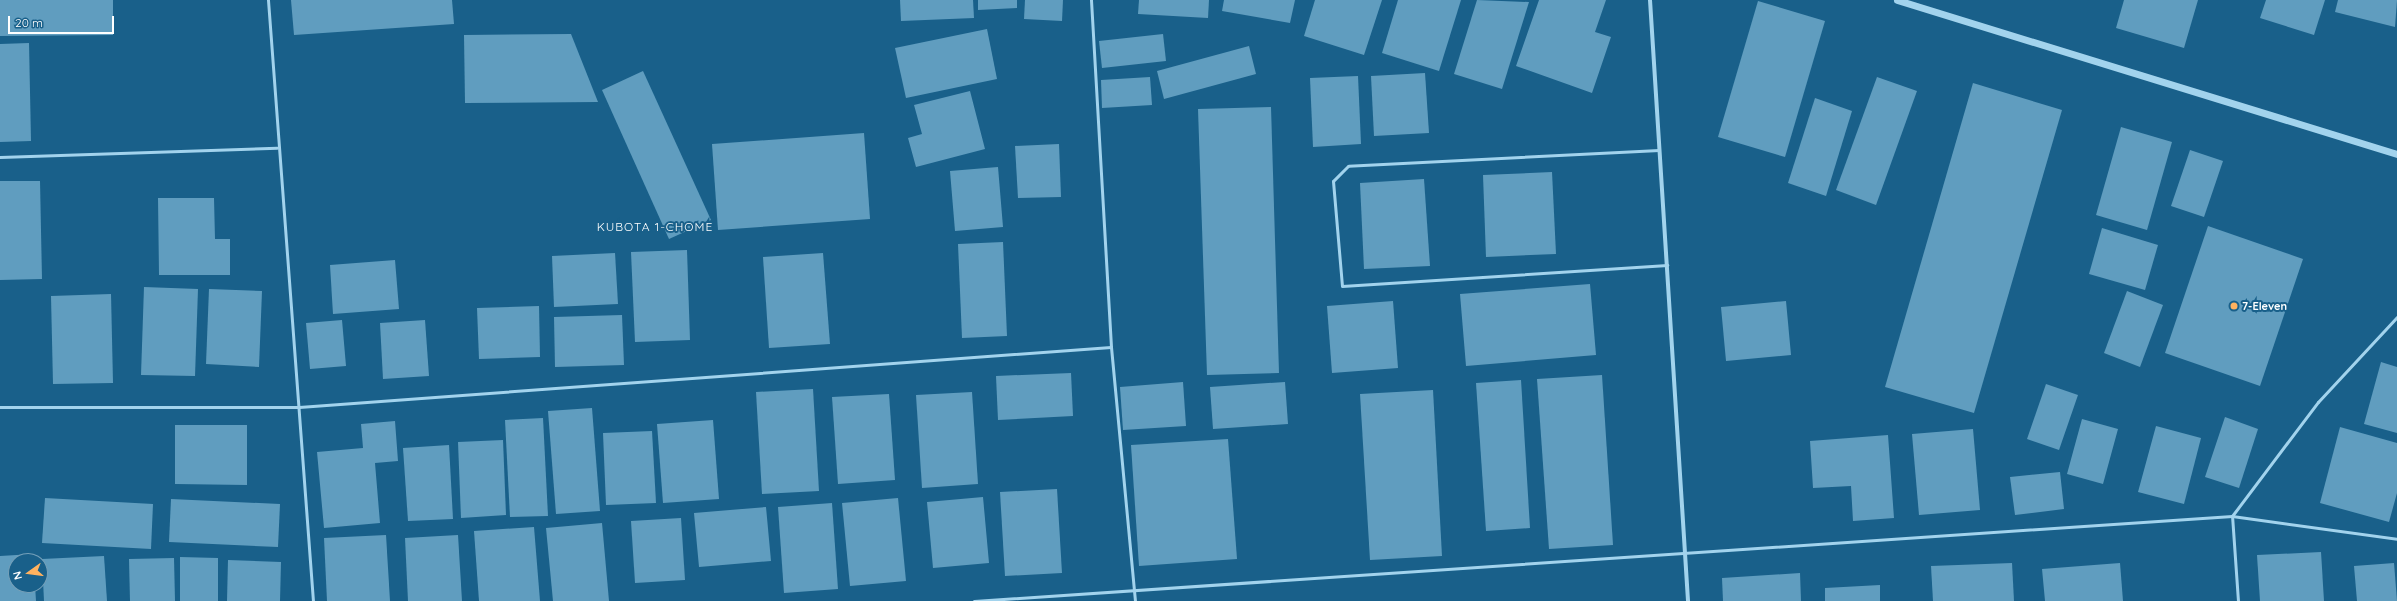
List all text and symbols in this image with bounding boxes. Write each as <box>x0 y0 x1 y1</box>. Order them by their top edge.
scale bar <box>10 8 116 34</box>
text: 20 m <box>15 15 43 30</box>
district label: KUBOTA 1-CHOME <box>597 220 713 234</box>
place label: 7-Eleven <box>2242 299 2287 313</box>
marker: 7-Eleven <box>2229 301 2239 311</box>
north arrow <box>8 553 48 593</box>
text: N <box>10 570 25 581</box>

